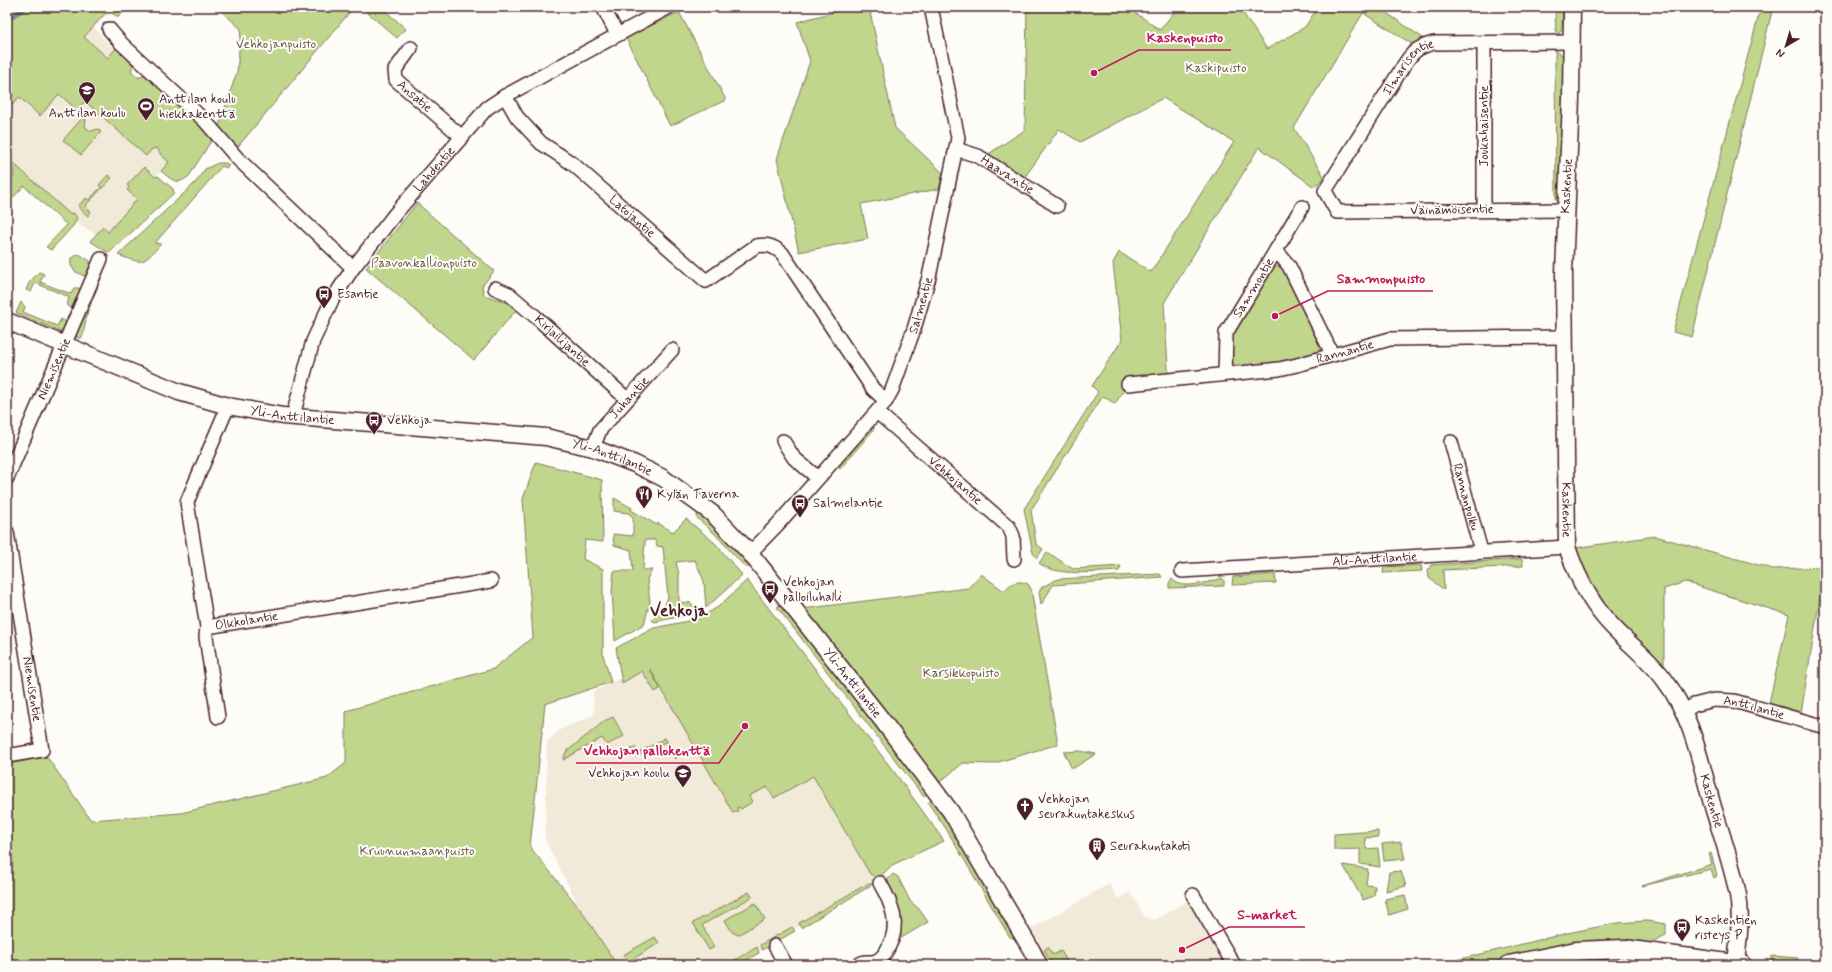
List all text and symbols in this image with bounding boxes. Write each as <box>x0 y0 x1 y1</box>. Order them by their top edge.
callout: Kaskenpuisto <box>1139 24 1231 50</box>
north arrow <box>1766 26 1806 66</box>
text: Kaskenpuisto <box>1147 29 1223 47</box>
street label: Ilmarisentie <box>1379 35 1436 98</box>
park label: Vehkojanpuisto <box>236 36 317 53</box>
text: N <box>1773 45 1788 61</box>
park label: Kaskipuisto <box>1186 60 1247 77</box>
street label: Ansatie <box>393 76 436 116</box>
school or university icon: Anttilan koulu <box>77 80 97 105</box>
street label: Joukahaisentie <box>1476 85 1493 167</box>
place label: Anttilan koulu hiekkakenttä <box>159 91 236 123</box>
sports icon: Anttilan koulu hiekkakenttä <box>136 96 156 121</box>
place label: Anttilan koulu <box>49 105 126 122</box>
street label: Lahdentie <box>410 142 459 195</box>
street label: Haavantie <box>977 151 1038 198</box>
street label: Kaskentie <box>1557 158 1577 214</box>
street label: Latojantie <box>606 191 659 241</box>
street label: Väinämöisentie <box>1410 201 1494 219</box>
park label: Paavonkallionpuisto <box>371 255 477 272</box>
street label: Sammontie <box>1229 255 1278 321</box>
callout: Sammonpuisto <box>1328 265 1433 291</box>
text: Sammonpuisto <box>1337 270 1425 288</box>
street label: Salmentie <box>904 275 937 336</box>
bus stop icon: Esantie <box>314 284 334 309</box>
place label: Esantie <box>337 286 379 303</box>
street label: Kirjailijantie <box>531 311 594 370</box>
street label: Niemisentie <box>33 335 75 402</box>
street label: Rannantie <box>1314 335 1376 368</box>
street label: Juhantie <box>606 373 653 422</box>
street label: Yli-Anttilantie <box>249 402 335 429</box>
bus stop icon: Vehkoja <box>364 410 384 435</box>
place label: Vehkoja <box>387 412 432 429</box>
street label: Yli-Anttilantie <box>570 435 655 480</box>
street label: Vehkojantie <box>925 452 986 509</box>
street label: Rannanpolku <box>1449 461 1484 533</box>
street label: Kaskentie <box>1558 482 1575 538</box>
restaurant icon: Kylän Taverna <box>634 484 654 509</box>
place label: Kylän Taverna <box>657 486 739 503</box>
bus stop icon: Salmelantie <box>790 493 810 518</box>
place label: Salmelantie <box>813 495 883 512</box>
street label: Ali-Anttilantie <box>1332 548 1418 570</box>
place label: Vehkojan palloiluhalli <box>783 574 842 606</box>
bus stop icon: Vehkojan palloiluhalli <box>760 579 780 604</box>
district label: Vehkoja <box>650 600 709 622</box>
street label: Olkkolantie <box>214 607 279 634</box>
street label: Yli-Anttilantie <box>820 644 886 721</box>
street label: Niemisentie <box>19 655 46 723</box>
park label: Karsikkopuisto <box>923 665 1000 682</box>
street label: Anttilantie <box>1723 692 1787 724</box>
callout: Vehkojan pallokenttä <box>576 737 719 763</box>
text: Vehkojan pallokenttä <box>584 742 710 760</box>
school or university icon: Vehkojan koulu <box>673 763 693 788</box>
place label: Vehkojan koulu <box>588 765 670 782</box>
street label: Kaskentie <box>1696 772 1728 830</box>
place label: Vehkojan seurakuntakeskus <box>1038 791 1135 823</box>
church icon: Vehkojan seurakuntakeskus <box>1015 796 1035 821</box>
building icon: Seurakuntakoti <box>1087 836 1107 861</box>
place label: Seurakuntakoti <box>1110 838 1190 855</box>
park label: Kruununmaanpuisto <box>359 843 475 860</box>
callout: S-market <box>1229 901 1305 927</box>
text: S-market <box>1237 906 1298 924</box>
place label: Kaskentien risteys P <box>1695 912 1757 944</box>
bus stop icon: Kaskentien risteys P <box>1672 917 1692 942</box>

